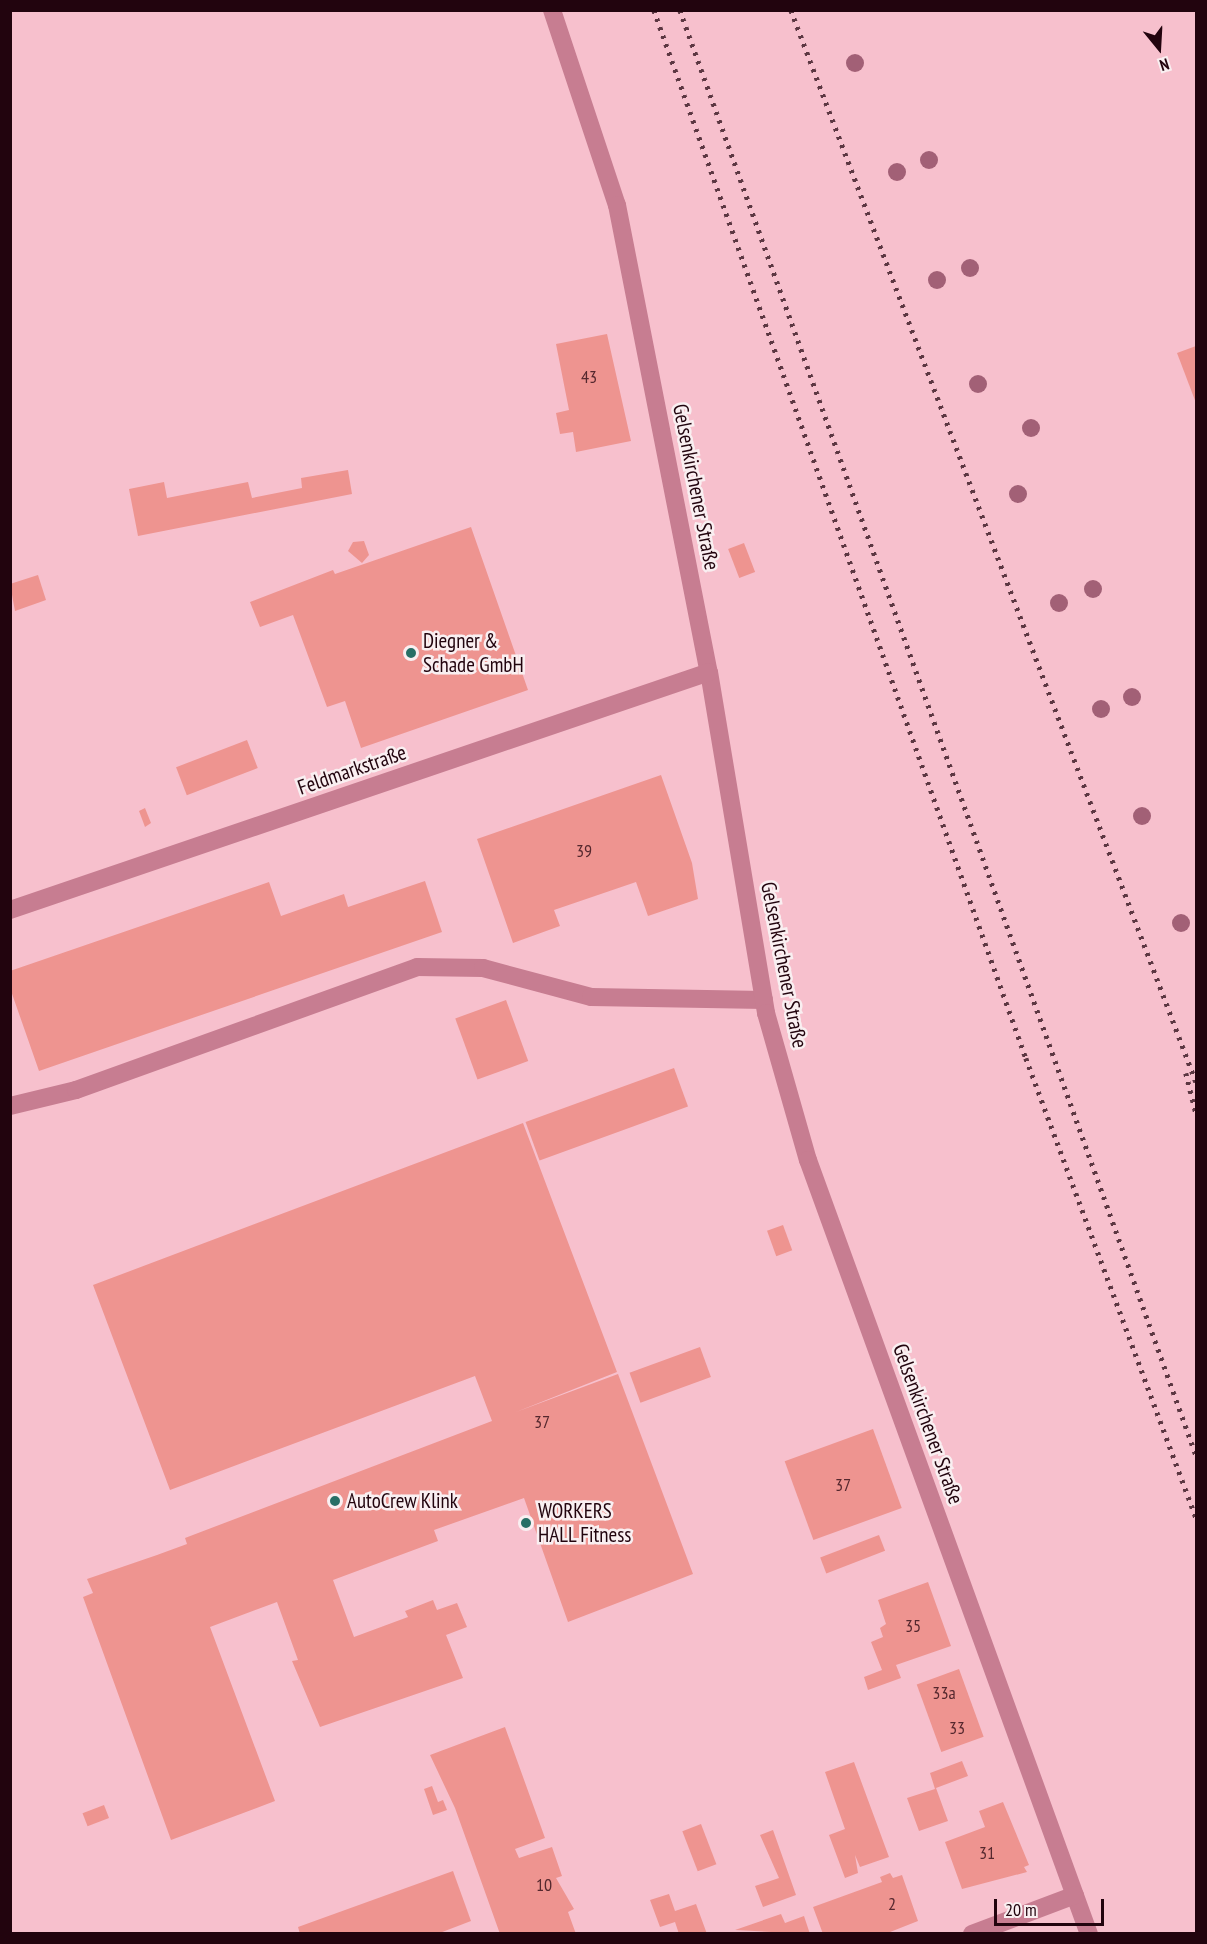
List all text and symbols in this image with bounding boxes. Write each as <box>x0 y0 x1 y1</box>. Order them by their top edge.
north arrow <box>1129 18 1189 78</box>
text: N <box>1157 54 1172 76</box>
house number: 43 <box>581 366 597 388</box>
street label: Gelsenkirchener Straße <box>668 402 724 572</box>
place label: Diegner & Schade GmbH <box>423 628 524 678</box>
marker: Diegner & Schade GmbH <box>404 646 418 660</box>
street label: Feldmarkstraße <box>294 740 410 800</box>
house number: 39 <box>576 840 592 862</box>
street label: Gelsenkirchener Straße <box>756 880 812 1050</box>
street label: Gelsenkirchener Straße <box>887 1340 969 1508</box>
house number: 37 <box>534 1411 550 1433</box>
house number: 37 <box>835 1474 851 1496</box>
place label: AutoCrew Klink <box>347 1488 458 1514</box>
marker: AutoCrew Klink <box>328 1494 342 1508</box>
place label: WORKERS HALL Fitness <box>538 1498 632 1548</box>
marker: WORKERS HALL Fitness <box>519 1516 533 1530</box>
house number: 35 <box>905 1615 921 1637</box>
house number: 33a <box>932 1682 956 1704</box>
house number: 33 <box>949 1717 965 1739</box>
house number: 31 <box>979 1842 995 1864</box>
house number: 10 <box>536 1874 552 1896</box>
scale bar <box>997 1887 1106 1925</box>
house number: 2 <box>888 1893 896 1915</box>
text: 20 m <box>1005 1898 1037 1921</box>

